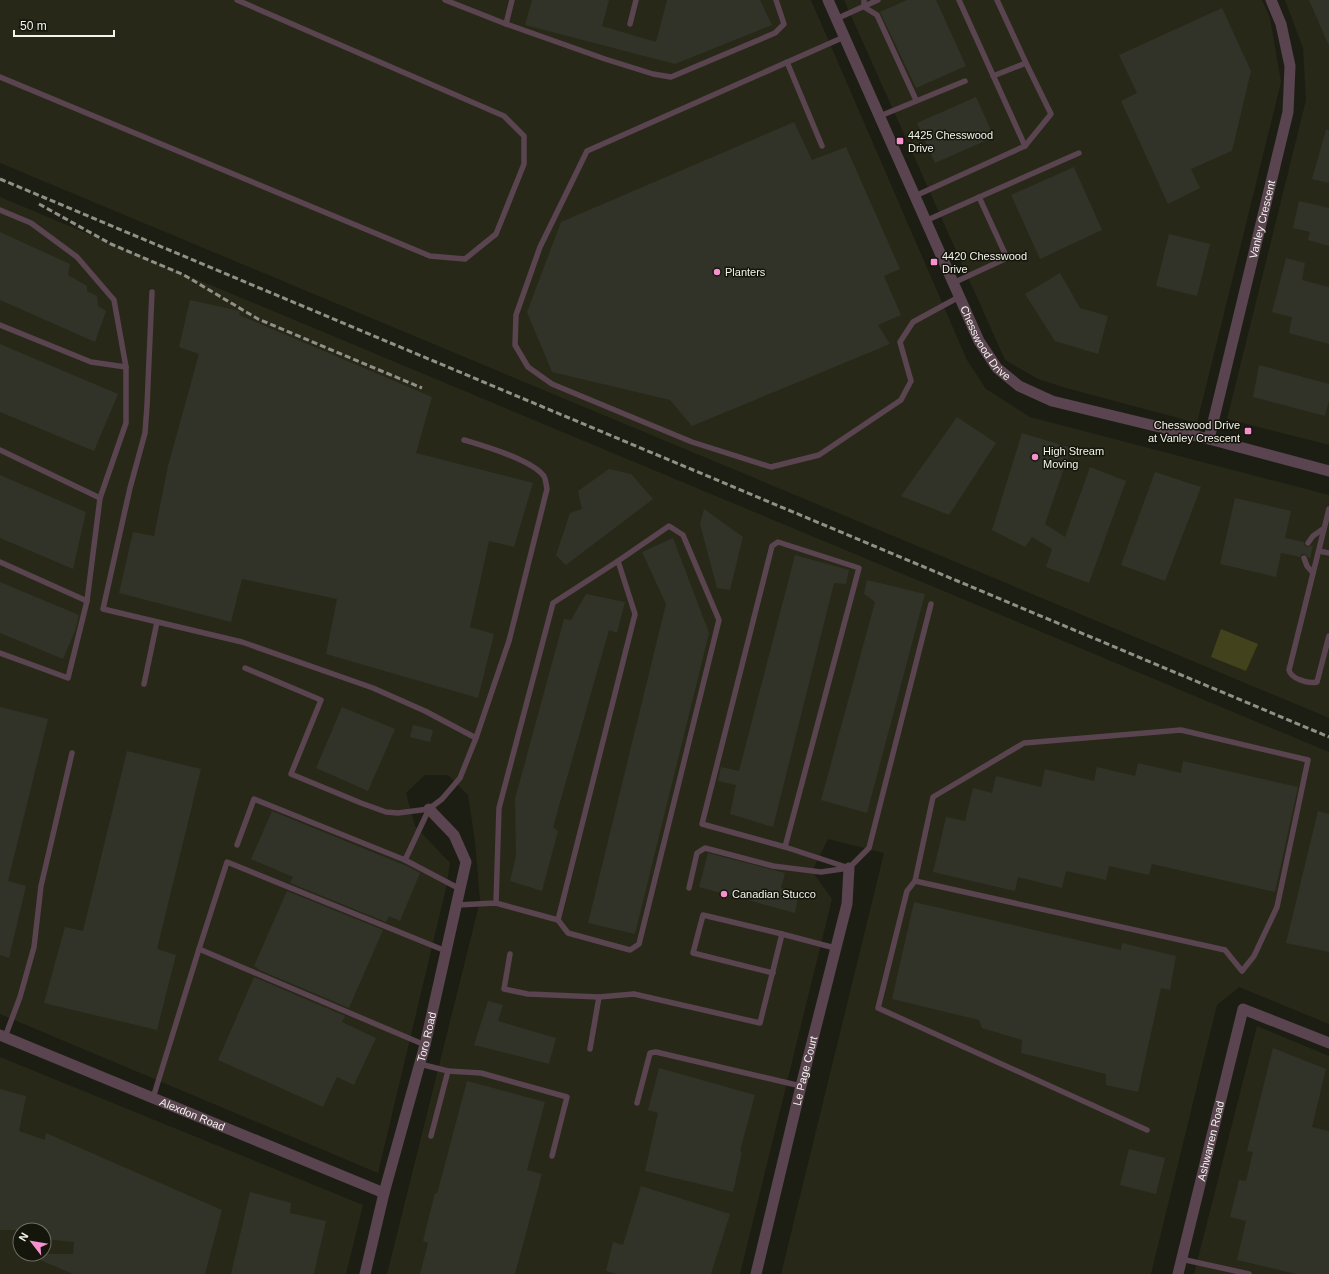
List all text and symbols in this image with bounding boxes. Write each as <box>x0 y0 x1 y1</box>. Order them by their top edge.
scale bar <box>14 12 114 38</box>
text: 50 m <box>20 19 47 33</box>
place label: 4425 Chesswood Drive <box>908 129 993 154</box>
marker: 4425 Chesswood Drive <box>895 136 905 146</box>
street label: Vanley Crescent <box>1247 179 1277 260</box>
place label: 4420 Chesswood Drive <box>942 250 1027 275</box>
marker: 4420 Chesswood Drive <box>929 257 939 267</box>
place label: Planters <box>725 266 766 278</box>
marker: Planters <box>712 267 722 277</box>
street label: Chesswood Drive <box>958 304 1013 383</box>
place label: Chesswood Drive at Vanley Crescent <box>1148 419 1240 444</box>
marker: Chesswood Drive at Vanley Crescent <box>1243 426 1253 436</box>
place label: High Stream Moving <box>1043 445 1104 470</box>
marker: High Stream Moving <box>1030 452 1040 462</box>
place label: Canadian Stucco <box>732 888 816 900</box>
marker: Canadian Stucco <box>719 889 729 899</box>
street label: Toro Road <box>415 1011 438 1063</box>
street label: Le Page Court <box>791 1035 819 1107</box>
street label: Alexdon Road <box>158 1095 227 1133</box>
street label: Ashwarren Road <box>1195 1100 1226 1182</box>
north arrow <box>12 1222 52 1262</box>
text: N <box>16 1230 31 1243</box>

